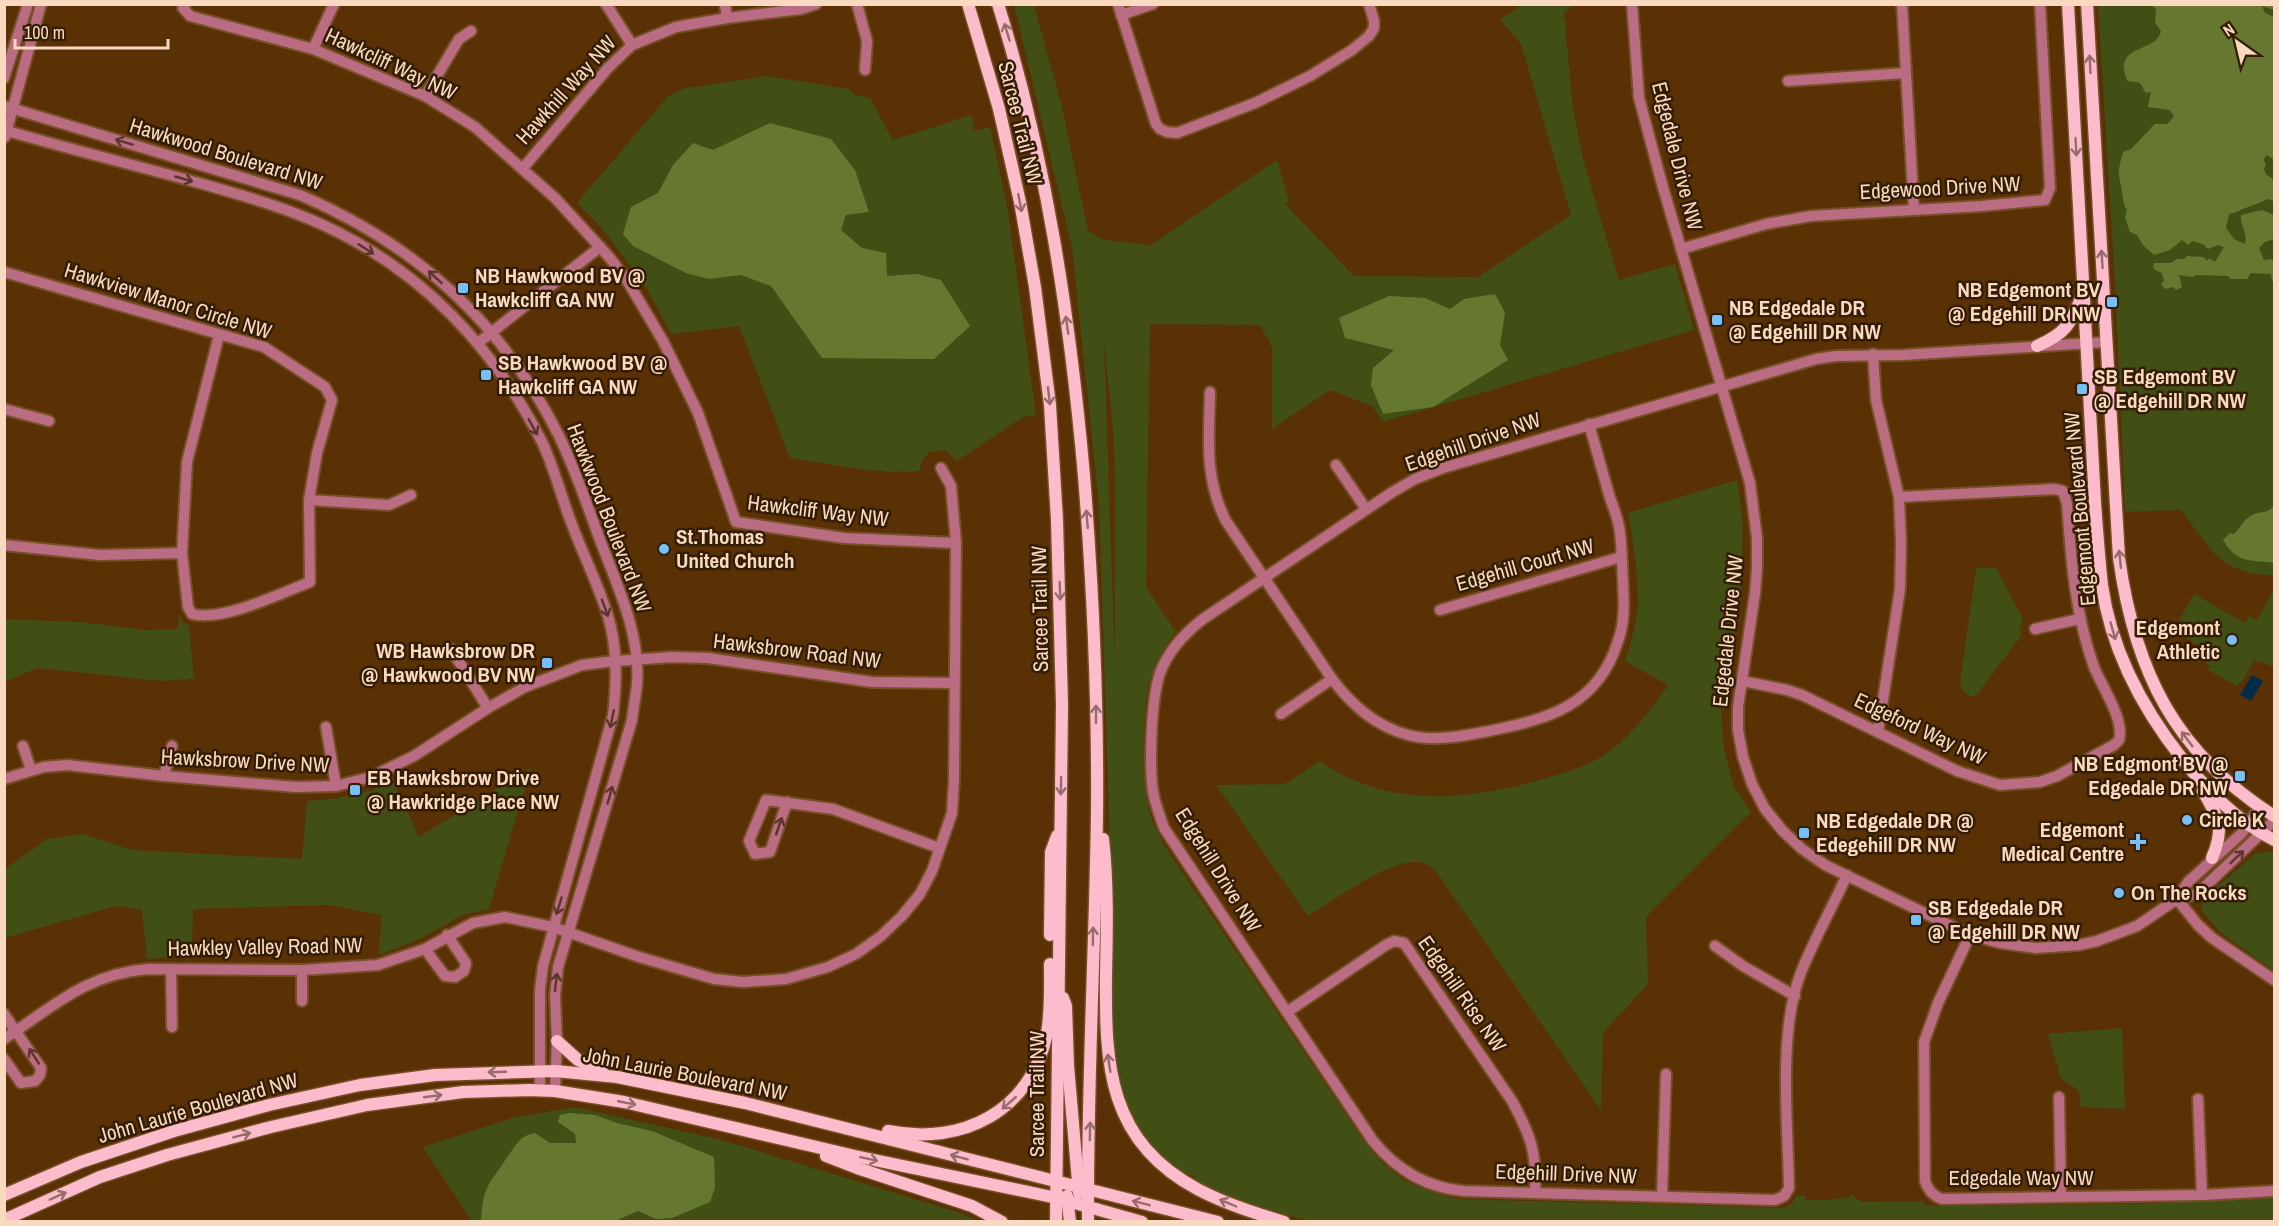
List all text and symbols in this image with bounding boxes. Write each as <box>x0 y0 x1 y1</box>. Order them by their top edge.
scale bar <box>15 12 168 50</box>
north arrow <box>2207 12 2267 72</box>
text: N <box>2219 18 2239 41</box>
text: 100 m <box>24 20 65 45</box>
street label: Hawkcliff Way NW <box>321 20 462 107</box>
one-way arrow <box>1000 23 1011 42</box>
street label: Hawkhill Way NW <box>509 28 623 150</box>
one-way arrow <box>2085 55 2096 75</box>
street label: Sarcee Trail NW <box>991 58 1050 188</box>
street label: Edgedale Drive NW <box>1645 79 1710 234</box>
street label: Hawkwood Boulevard NW <box>126 110 327 197</box>
one-way arrow <box>115 136 134 147</box>
one-way arrow <box>2070 136 2081 156</box>
street label: Edgewood Drive NW <box>1859 169 2022 206</box>
one-way arrow <box>174 174 193 185</box>
one-way arrow <box>1015 193 1026 213</box>
one-way arrow <box>357 242 374 255</box>
one-way arrow <box>2096 250 2107 270</box>
street label: Hawkview Manor Circle NW <box>61 255 276 346</box>
place label: NB Hawkwood BV @ Hawkcliff GA NW <box>475 261 645 314</box>
one-way arrow <box>428 270 443 284</box>
place label: NB Edgemont BV @ Edgehill DR NW <box>1948 275 2101 328</box>
marker: NB Hawkwood BV @ Hawkcliff GA NW <box>456 281 470 295</box>
place label: NB Edgedale DR @ Edgehill DR NW <box>1729 293 1881 346</box>
marker: NB Edgemont BV @ Edgehill DR NW <box>2105 295 2119 309</box>
marker: NB Edgedale DR @ Edgehill DR NW <box>1710 313 1724 327</box>
one-way arrow <box>1062 316 1073 335</box>
place label: SB Hawkwood BV @ Hawkcliff GA NW <box>498 348 667 401</box>
place label: SB Edgemont BV @ Edgehill DR NW <box>2094 362 2246 415</box>
marker: SB Hawkwood BV @ Hawkcliff GA NW <box>479 368 493 382</box>
marker: SB Edgemont BV @ Edgehill DR NW <box>2075 382 2089 396</box>
one-way arrow <box>1043 386 1054 406</box>
street label: Edgehill Drive NW <box>1401 405 1545 478</box>
street label: Edgemont Boulevard NW <box>2057 410 2102 607</box>
one-way arrow <box>528 417 539 435</box>
street label: Hawkwood Boulevard NW <box>560 419 659 617</box>
street label: Hawkcliff Way NW <box>746 487 891 534</box>
one-way arrow <box>1081 510 1092 529</box>
place label: St.Thomas United Church <box>676 522 795 575</box>
street label: Edgehill Court NW <box>1452 531 1598 598</box>
marker: St.Thomas United Church <box>657 542 671 556</box>
street label: Sarcee Trail NW <box>1024 545 1055 672</box>
one-way arrow <box>2114 549 2125 569</box>
street label: Edgedale Drive NW <box>1705 553 1750 708</box>
one-way arrow <box>1054 580 1066 600</box>
one-way arrow <box>600 598 611 617</box>
place label: Edgemont Athletic <box>2136 613 2220 666</box>
one-way arrow <box>2107 621 2119 640</box>
street label: Hawksbrow Road NW <box>712 626 883 675</box>
marker: Edgemont Athletic <box>2225 633 2239 647</box>
place label: WB Hawksbrow DR @ Hawkwood BV NW <box>361 636 536 689</box>
marker: WB Hawksbrow DR @ Hawkwood BV NW <box>540 656 554 670</box>
street label: Edgeford Way NW <box>1850 685 1991 772</box>
one-way arrow <box>1090 704 1102 724</box>
one-way arrow <box>606 708 617 728</box>
one-way arrow <box>2181 731 2194 747</box>
street label: Hawksbrow Drive NW <box>160 742 331 779</box>
place label: NB Edgmont BV @ Edgedale DR NW <box>2073 749 2229 802</box>
place label: EB Hawksbrow Drive @ Hawkridge Place NW <box>367 763 560 816</box>
marker: NB Edgmont BV @ Edgedale DR NW <box>2233 769 2247 783</box>
one-way arrow <box>1055 775 1067 795</box>
marker: EB Hawksbrow Drive @ Hawkridge Place NW <box>348 783 362 797</box>
one-way arrow <box>605 786 616 805</box>
street label: Edgehill Drive NW <box>1169 802 1269 938</box>
place label: Circle K <box>2199 805 2265 834</box>
place label: NB Edgedale DR @ Edegehill DR NW <box>1816 806 1974 859</box>
marker: Circle K <box>2180 813 2194 827</box>
place label: Edgemont Medical Centre <box>2002 815 2124 868</box>
one-way arrow <box>774 817 785 836</box>
marker: NB Edgedale DR @ Edegehill DR NW <box>1797 826 1811 840</box>
marker: Edgemont Medical Centre <box>2129 833 2147 851</box>
one-way arrow <box>2230 849 2245 864</box>
place label: On The Rocks <box>2131 878 2247 907</box>
marker: On The Rocks <box>2112 886 2126 900</box>
place label: SB Edgedale DR @ Edgehill DR NW <box>1928 893 2080 946</box>
one-way arrow <box>553 896 564 915</box>
marker: SB Edgedale DR @ Edgehill DR NW <box>1909 913 1923 927</box>
one-way arrow <box>1088 927 1099 947</box>
street label: Hawkley Valley Road NW <box>167 930 363 963</box>
street label: Edgehill Rise NW <box>1412 930 1514 1058</box>
one-way arrow <box>551 973 562 993</box>
street label: Sarcee Trail NW <box>1022 1030 1051 1157</box>
street label: John Laurie Boulevard NW <box>581 1040 790 1108</box>
one-way arrow <box>27 1048 39 1065</box>
one-way arrow <box>1103 1053 1114 1073</box>
street label: John Laurie Boulevard NW <box>94 1065 302 1150</box>
one-way arrow <box>487 1067 507 1078</box>
one-way arrow <box>423 1091 443 1102</box>
one-way arrow <box>1002 1096 1017 1110</box>
one-way arrow <box>617 1098 636 1109</box>
one-way arrow <box>1084 1122 1096 1142</box>
one-way arrow <box>233 1129 252 1140</box>
one-way arrow <box>950 1151 969 1162</box>
one-way arrow <box>859 1154 878 1165</box>
street label: Edgehill Drive NW <box>1495 1157 1638 1190</box>
street label: Edgedale Way NW <box>1949 1163 2094 1192</box>
one-way arrow <box>48 1190 66 1201</box>
one-way arrow <box>1132 1197 1151 1208</box>
one-way arrow <box>1220 1197 1238 1208</box>

